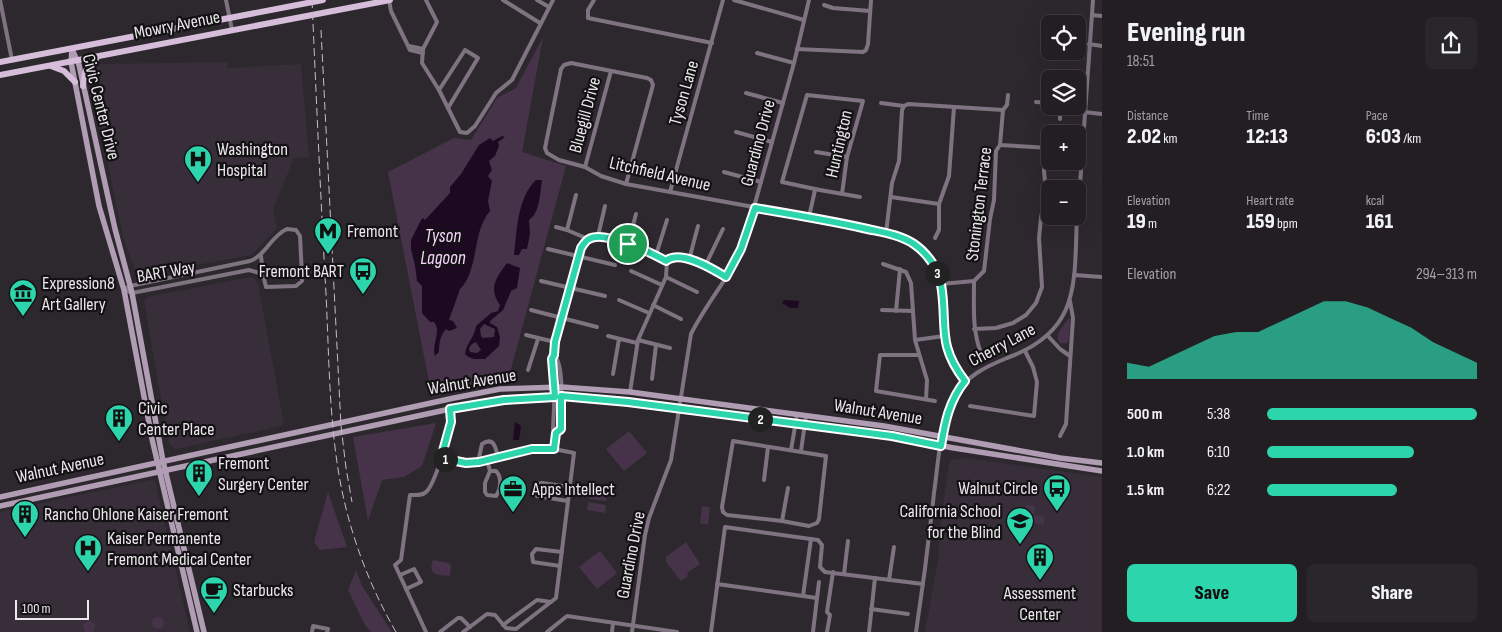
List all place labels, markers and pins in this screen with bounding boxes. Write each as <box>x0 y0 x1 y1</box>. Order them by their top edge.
place label: Washington Hospital <box>217 139 288 181</box>
hospital icon: Washington Hospital <box>183 144 213 183</box>
metro station icon: Fremont <box>313 216 343 255</box>
place label: Fremont <box>347 221 399 242</box>
pin <box>607 223 649 265</box>
bus stop icon: Fremont BART <box>348 256 378 295</box>
pin: 3 <box>924 260 950 286</box>
place label: Fremont BART <box>259 261 344 282</box>
place label: Expression8 Art Gallery <box>41 273 115 315</box>
museum icon: Expression8 Art Gallery <box>8 278 38 317</box>
place label: Civic Center Place <box>138 398 214 440</box>
building icon: Civic Center Place <box>104 403 134 442</box>
pin: 2 <box>748 406 772 432</box>
pin: 1 <box>432 446 458 472</box>
place label: Fremont Surgery Center <box>218 453 309 495</box>
building icon: Fremont Surgery Center <box>184 458 214 497</box>
bus stop icon: Walnut Circle <box>1042 473 1072 512</box>
office icon: Apps Intellect <box>498 474 528 513</box>
place label: Walnut Circle <box>958 478 1038 499</box>
place label: Apps Intellect <box>531 479 615 500</box>
building icon: Rancho Ohlone Kaiser Fremont <box>10 499 40 538</box>
place label: California School for the Blind <box>899 501 1001 543</box>
place label: Rancho Ohlone Kaiser Fremont <box>44 504 229 525</box>
school or university icon: California School for the Blind <box>1005 506 1035 545</box>
place label: Kaiser Permanente Fremont Medical Center <box>107 528 251 570</box>
hospital icon: Kaiser Permanente Fremont Medical Center <box>73 533 103 572</box>
building icon: Assessment Center <box>1025 542 1055 581</box>
cafe icon: Starbucks <box>199 575 229 614</box>
place label: Starbucks <box>233 580 293 601</box>
place label: Assessment Center <box>1003 583 1077 625</box>

